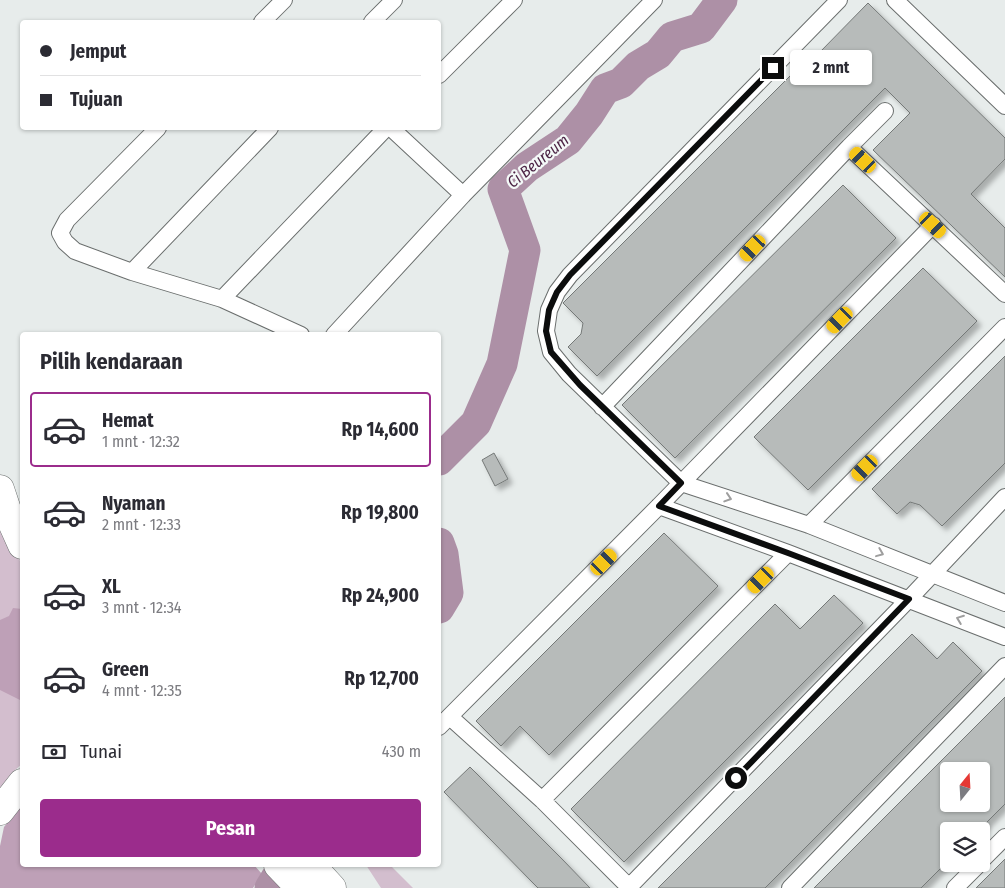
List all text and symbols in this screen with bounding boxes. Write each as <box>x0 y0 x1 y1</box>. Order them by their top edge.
text: Jemput <box>70 40 127 63</box>
callout: 2 mnt <box>790 50 873 86</box>
route end <box>762 57 784 79</box>
text: 2 mnt <box>813 58 849 77</box>
text: Tujuan <box>70 88 123 111</box>
water label: Ci Beureum <box>503 130 573 192</box>
car <box>846 144 879 176</box>
car <box>916 209 949 241</box>
car <box>737 232 768 264</box>
car <box>824 304 855 336</box>
text: Pilih kendaraan <box>40 348 183 375</box>
icon: car <box>42 407 87 452</box>
text: Hemat <box>102 409 154 432</box>
text: Rp 14,600 <box>341 418 419 441</box>
text: 1 mnt · 12:32 <box>102 432 180 451</box>
car <box>849 452 880 484</box>
icon: car <box>42 490 87 535</box>
text: Nyaman <box>102 492 165 515</box>
one-way arrow <box>723 492 731 502</box>
text: Rp 19,800 <box>341 501 419 524</box>
text: 2 mnt · 12:33 <box>102 515 181 534</box>
car <box>588 546 619 578</box>
one-way arrow <box>876 548 884 558</box>
car <box>745 564 776 596</box>
icon: car <box>42 573 87 618</box>
text: XL <box>102 575 121 598</box>
text: Rp 24,900 <box>341 584 419 607</box>
text: 3 mnt · 12:34 <box>102 598 182 617</box>
one-way arrow <box>956 615 964 625</box>
icon: car <box>42 656 87 701</box>
text: Green <box>102 658 149 681</box>
text: Rp 12,700 <box>344 667 419 690</box>
text: 4 mnt · 12:35 <box>102 681 182 700</box>
icon: cash <box>40 738 68 766</box>
text: Tunai <box>80 740 122 763</box>
text: 430 m <box>382 742 421 761</box>
north arrow <box>940 762 990 812</box>
map controls <box>940 762 990 872</box>
route start <box>725 767 747 789</box>
button: Pesan <box>40 799 421 857</box>
button: layers <box>940 822 990 872</box>

